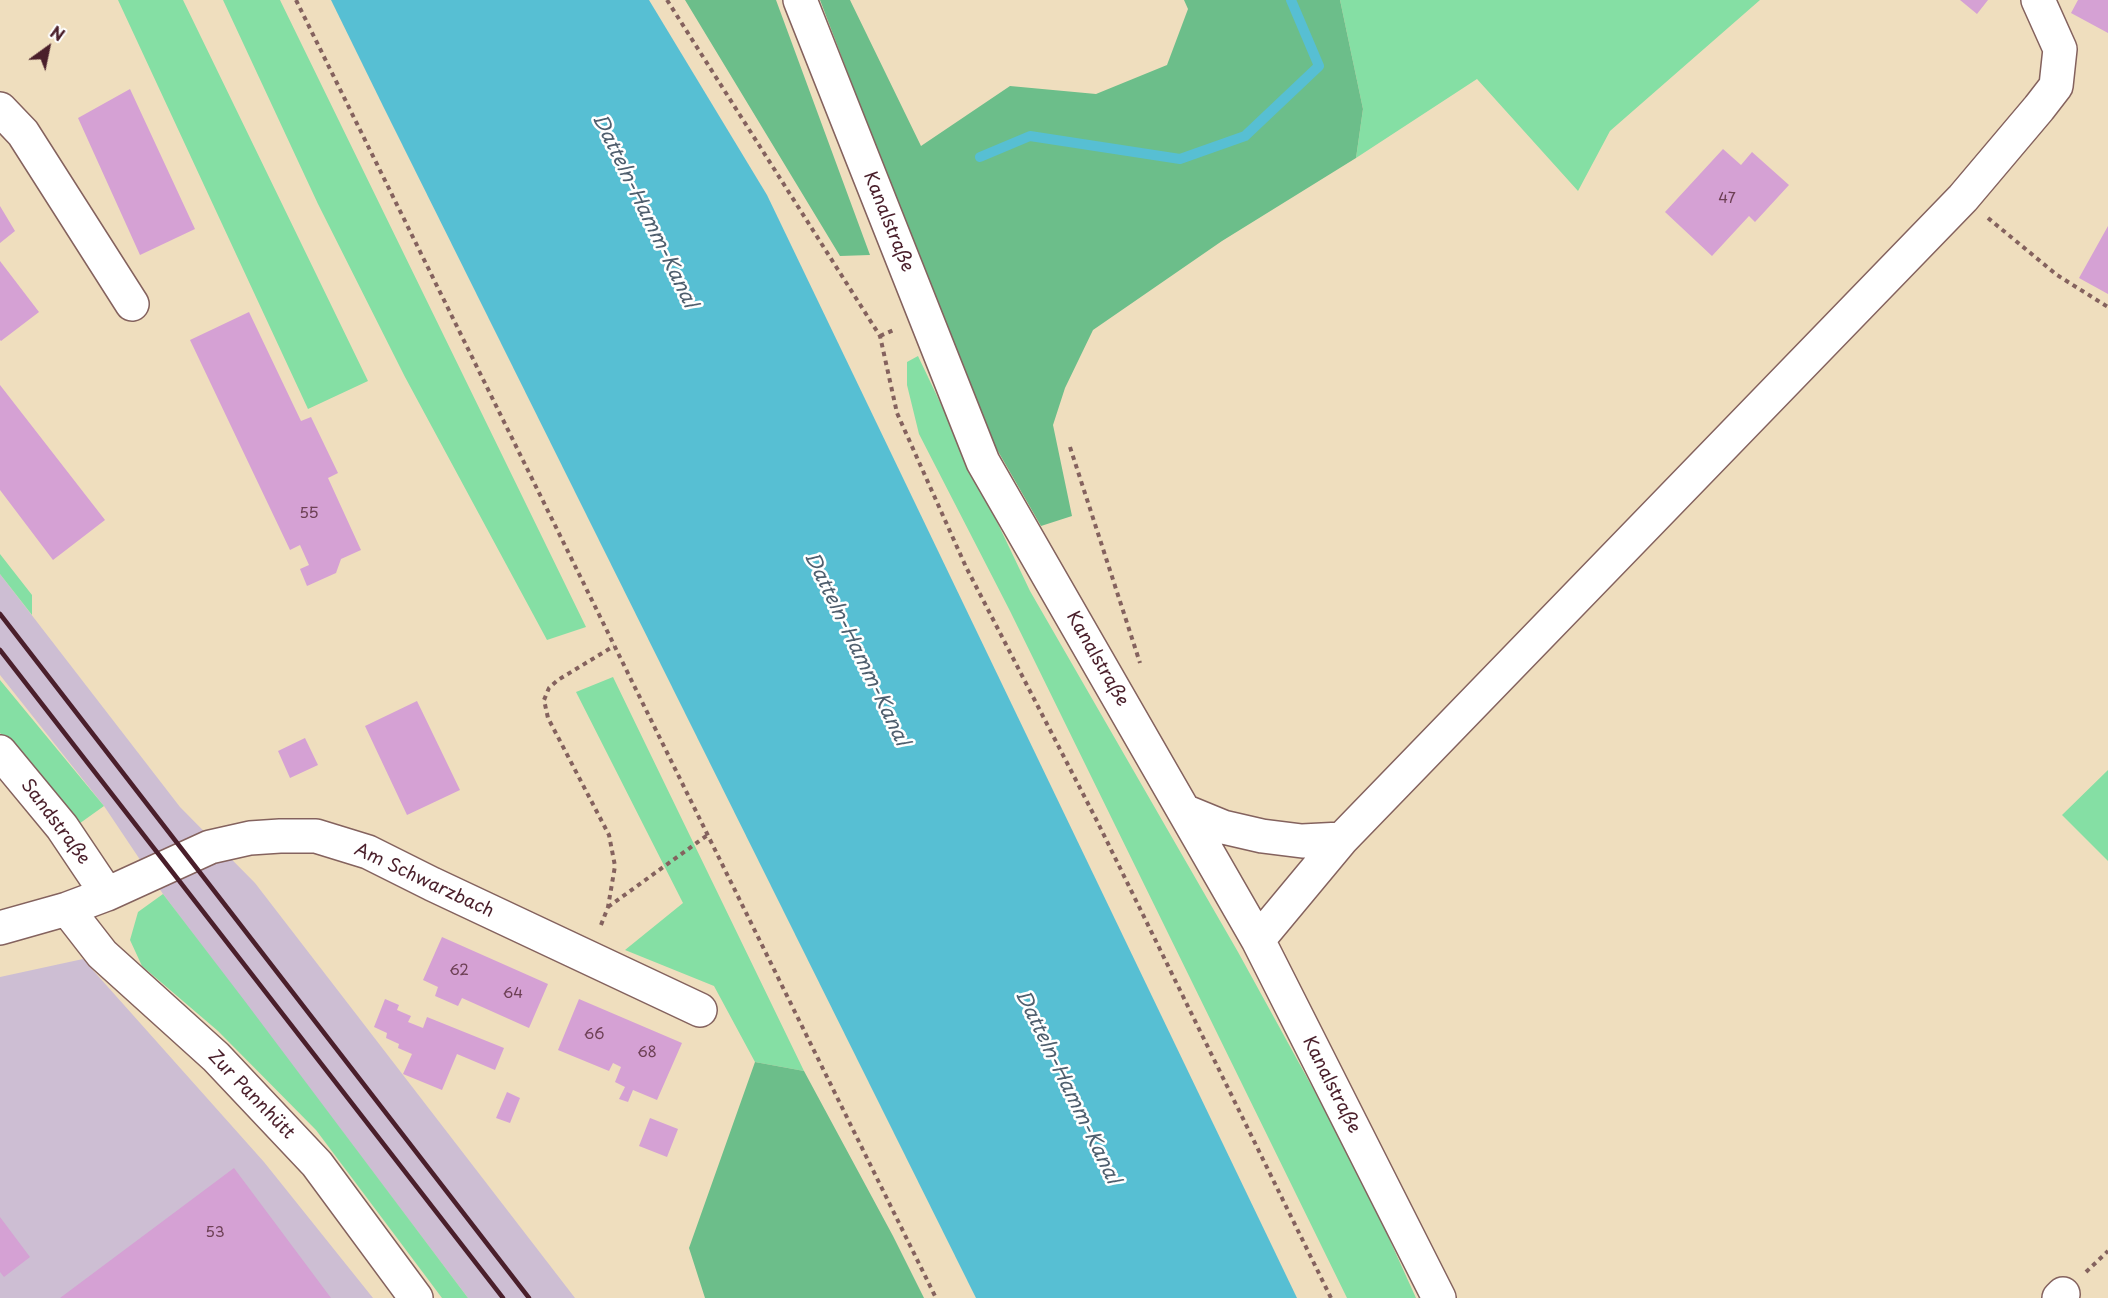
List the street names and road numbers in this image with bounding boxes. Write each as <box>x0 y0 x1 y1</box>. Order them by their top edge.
street label: Kanalstraße <box>858 169 918 275</box>
street label: Kanalstraße <box>1061 608 1133 710</box>
street label: Sandstraße <box>16 775 94 869</box>
street label: Am Schwarzbach <box>351 839 497 923</box>
street label: Kanalstraße <box>1297 1033 1365 1137</box>
street label: Zur Pannhütt <box>203 1046 299 1144</box>

